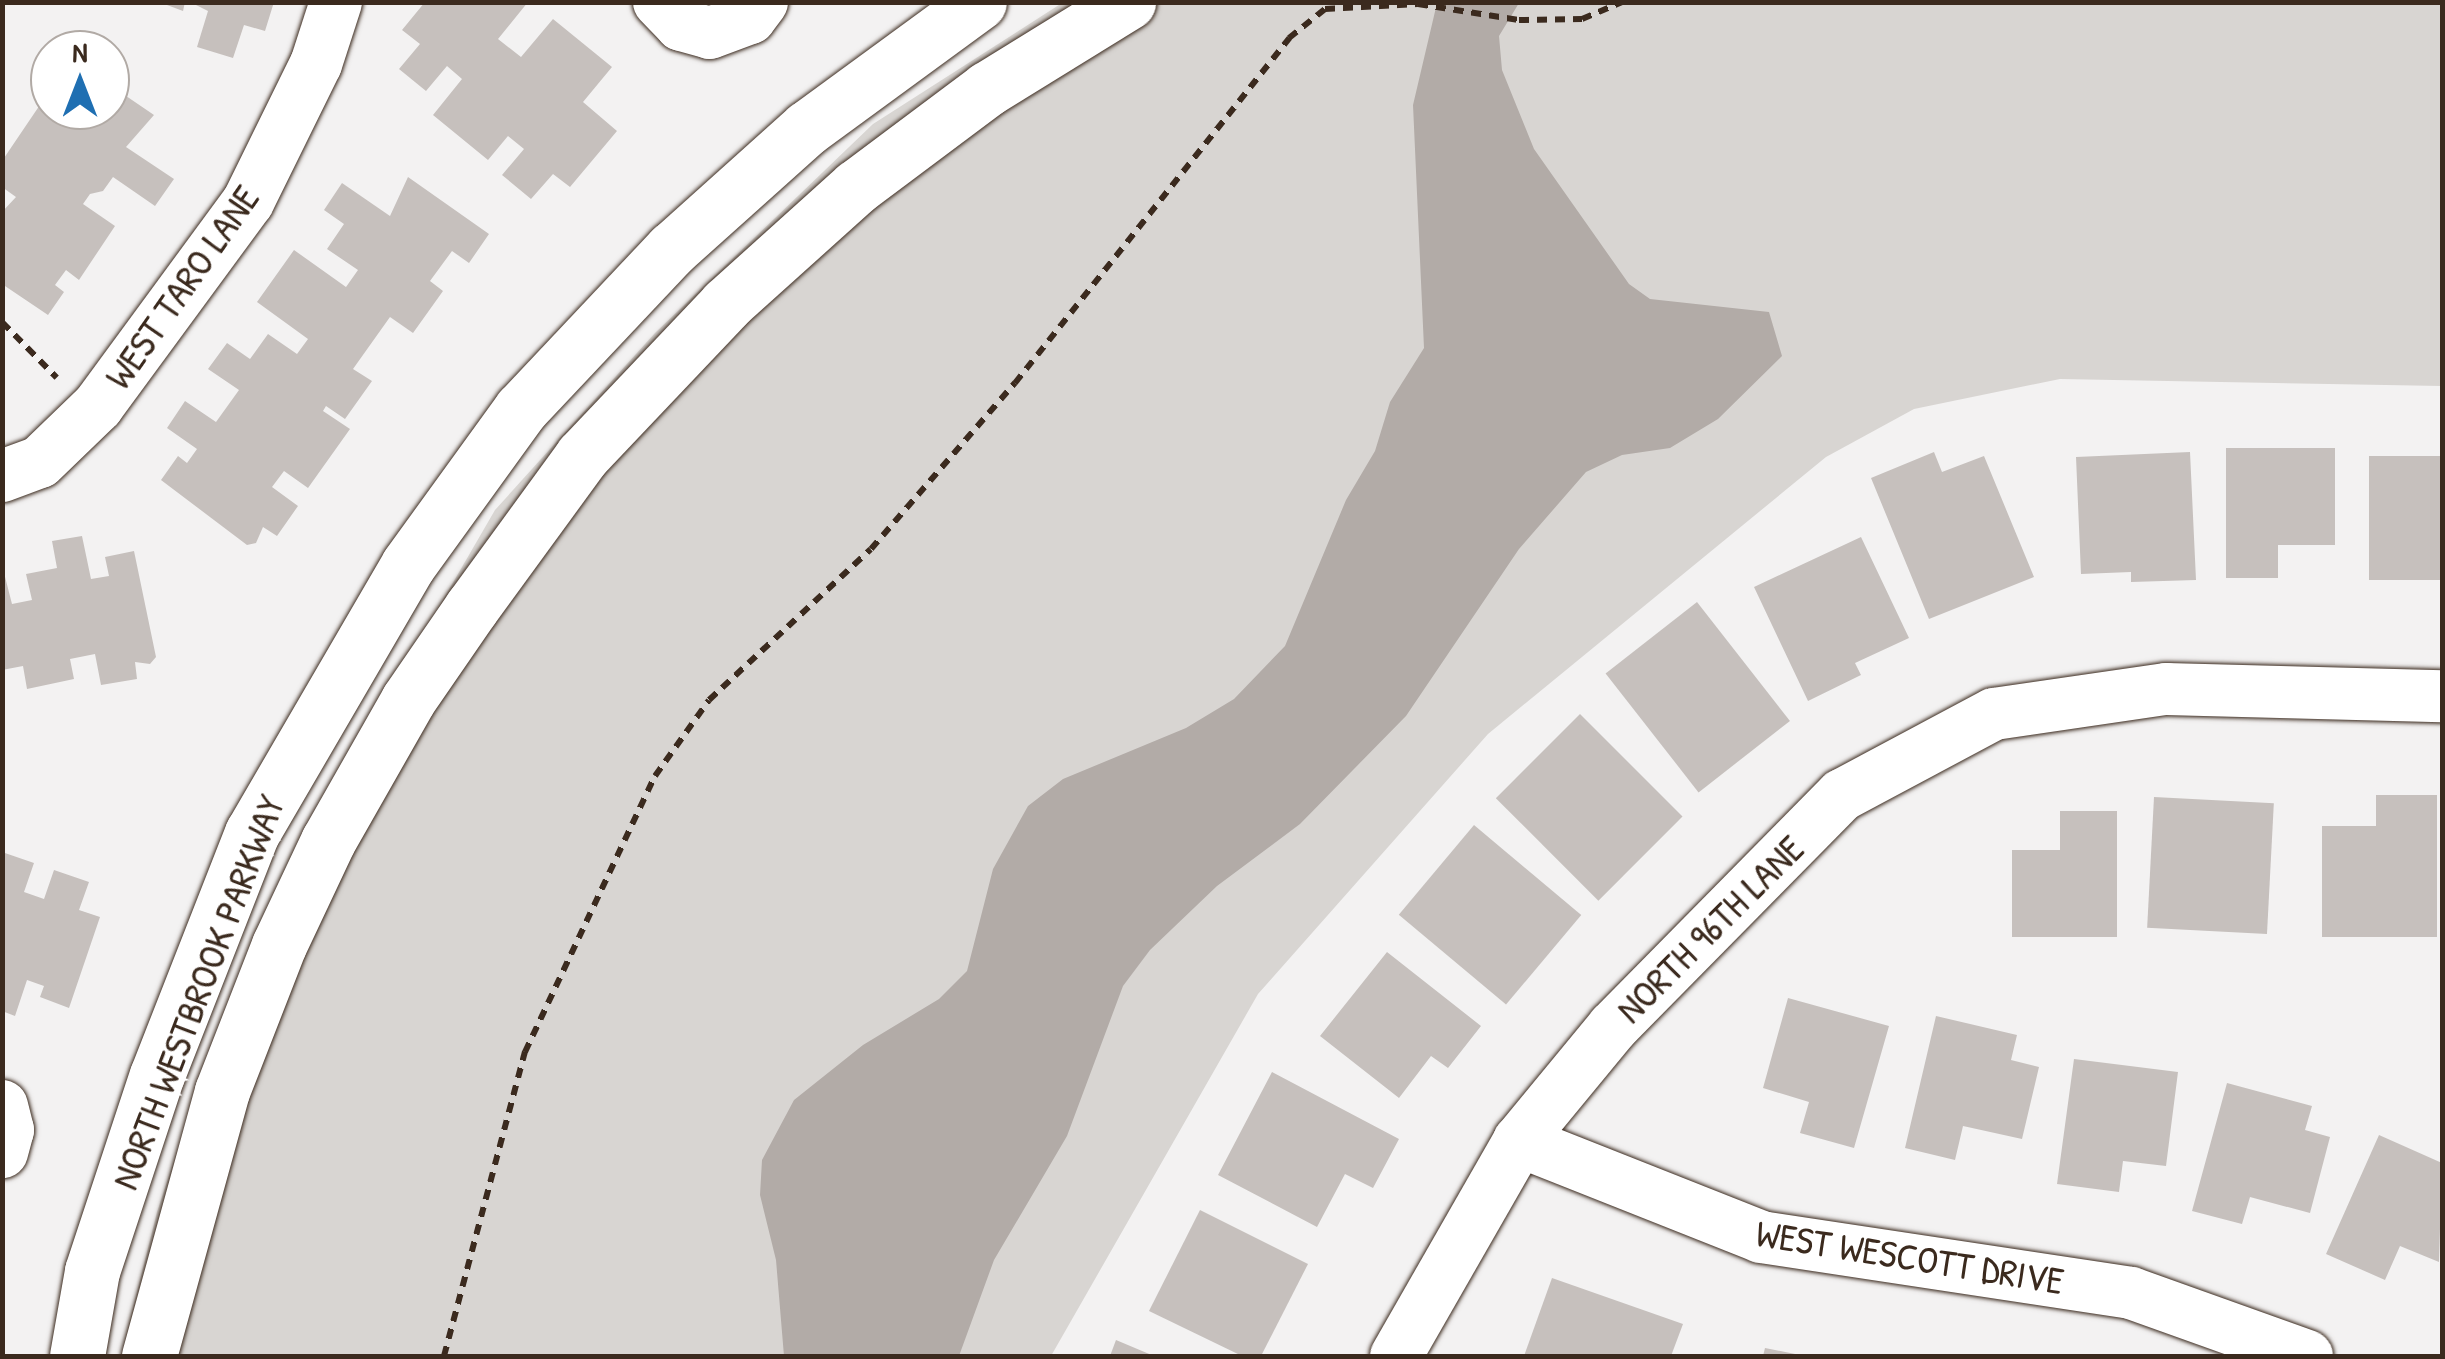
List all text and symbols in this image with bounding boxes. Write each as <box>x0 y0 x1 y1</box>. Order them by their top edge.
north arrow <box>30 30 130 130</box>
text: N <box>73 33 87 71</box>
street label: WEST TARO LANE <box>95 177 269 397</box>
street label: NORTH WESTBROOK PARKWAY <box>102 789 294 1195</box>
street label: NORTH 96TH LANE <box>1607 826 1813 1032</box>
street label: WEST WESCOTT DRIVE <box>1753 1210 2067 1304</box>

